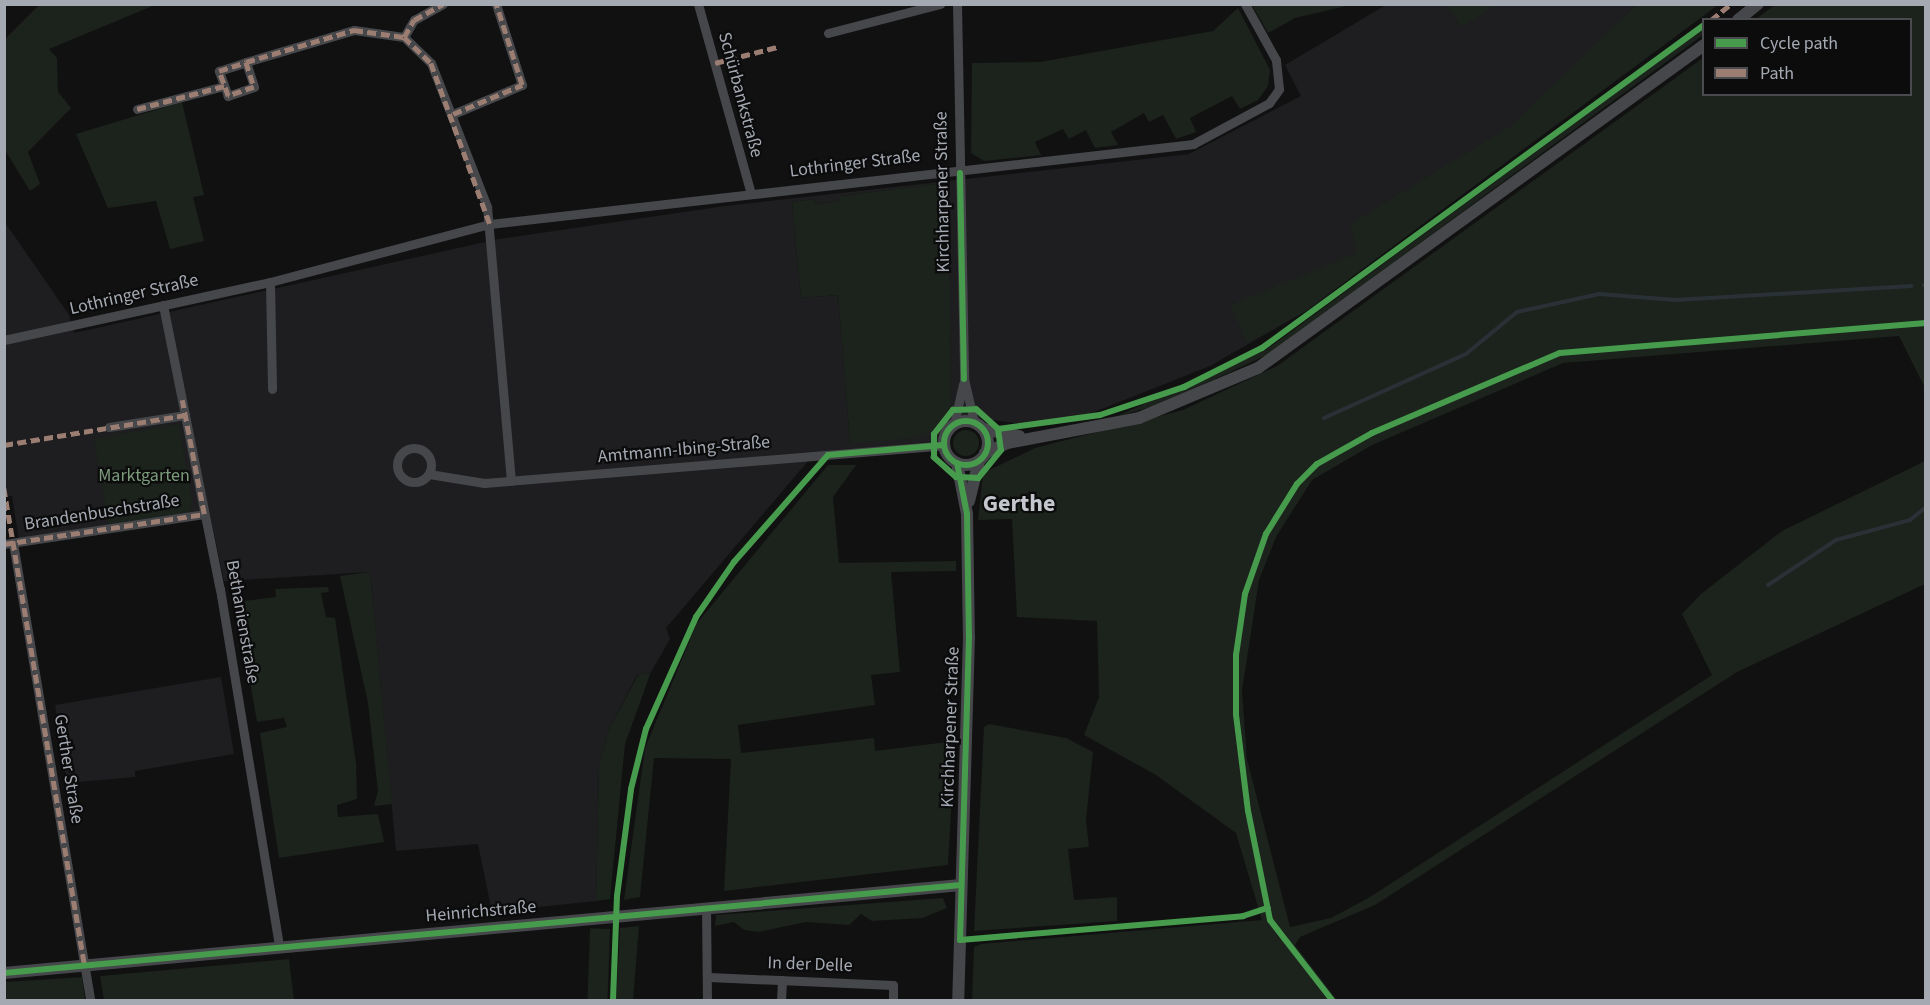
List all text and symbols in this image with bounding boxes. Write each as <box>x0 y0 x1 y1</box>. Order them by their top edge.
legend <box>1702 18 1912 96</box>
street label: Schürbankstraße <box>713 30 767 160</box>
text: Cycle path <box>1760 31 1838 56</box>
text: Path <box>1760 61 1794 86</box>
street label: Kirchharpener Straße <box>931 111 955 273</box>
street label: Lothringer Straße <box>788 145 922 183</box>
street label: Lothringer Straße <box>68 270 200 320</box>
street label: Amtmann-Ibing-Straße <box>597 432 771 468</box>
park label: Marktgarten <box>98 465 190 487</box>
street label: Brandenbuschstraße <box>23 490 181 536</box>
district label: Gerthe <box>983 490 1055 518</box>
street label: Bethanienstraße <box>221 559 263 685</box>
street label: Kirchharpener Straße <box>937 646 965 808</box>
street label: Gerther Straße <box>49 713 87 825</box>
street label: Heinrichstraße <box>425 896 537 928</box>
street label: In der Delle <box>767 953 853 977</box>

